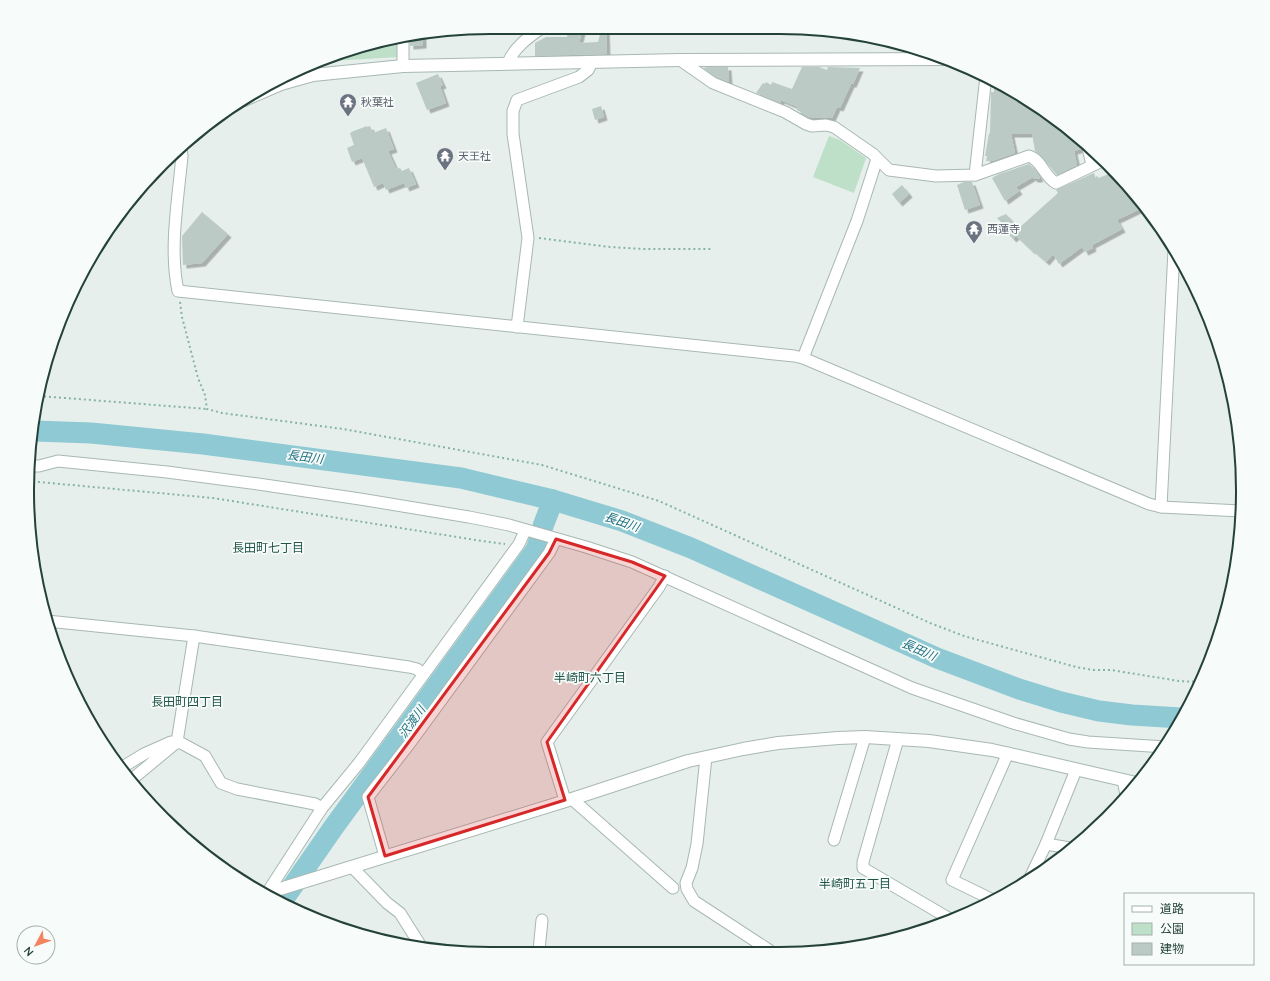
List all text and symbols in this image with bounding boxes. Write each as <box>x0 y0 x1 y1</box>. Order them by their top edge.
temple icon: 秋葉社 <box>338 92 358 117</box>
place label: 秋葉社 <box>361 95 394 109</box>
temple icon: 天王社 <box>435 146 455 171</box>
place label: 天王社 <box>458 149 491 163</box>
temple icon: 西蓮寺 <box>964 219 984 244</box>
place label: 西蓮寺 <box>987 222 1020 236</box>
water label: 長田川 <box>286 447 326 467</box>
water label: 長田川 <box>603 509 644 535</box>
district label: 長田町七丁目 <box>232 540 304 555</box>
water label: 長田川 <box>900 635 941 665</box>
district label: 半崎町六丁目 <box>554 670 626 685</box>
district label: 長田町四丁目 <box>151 694 223 709</box>
water label: 沢渡川 <box>395 701 429 741</box>
district label: 半崎町五丁目 <box>819 876 891 891</box>
legend <box>1124 893 1254 965</box>
text: 道路 <box>1160 901 1184 916</box>
text: 公園 <box>1160 921 1184 936</box>
north arrow <box>16 925 56 965</box>
text: 建物 <box>1160 941 1184 956</box>
text: N <box>21 944 36 959</box>

